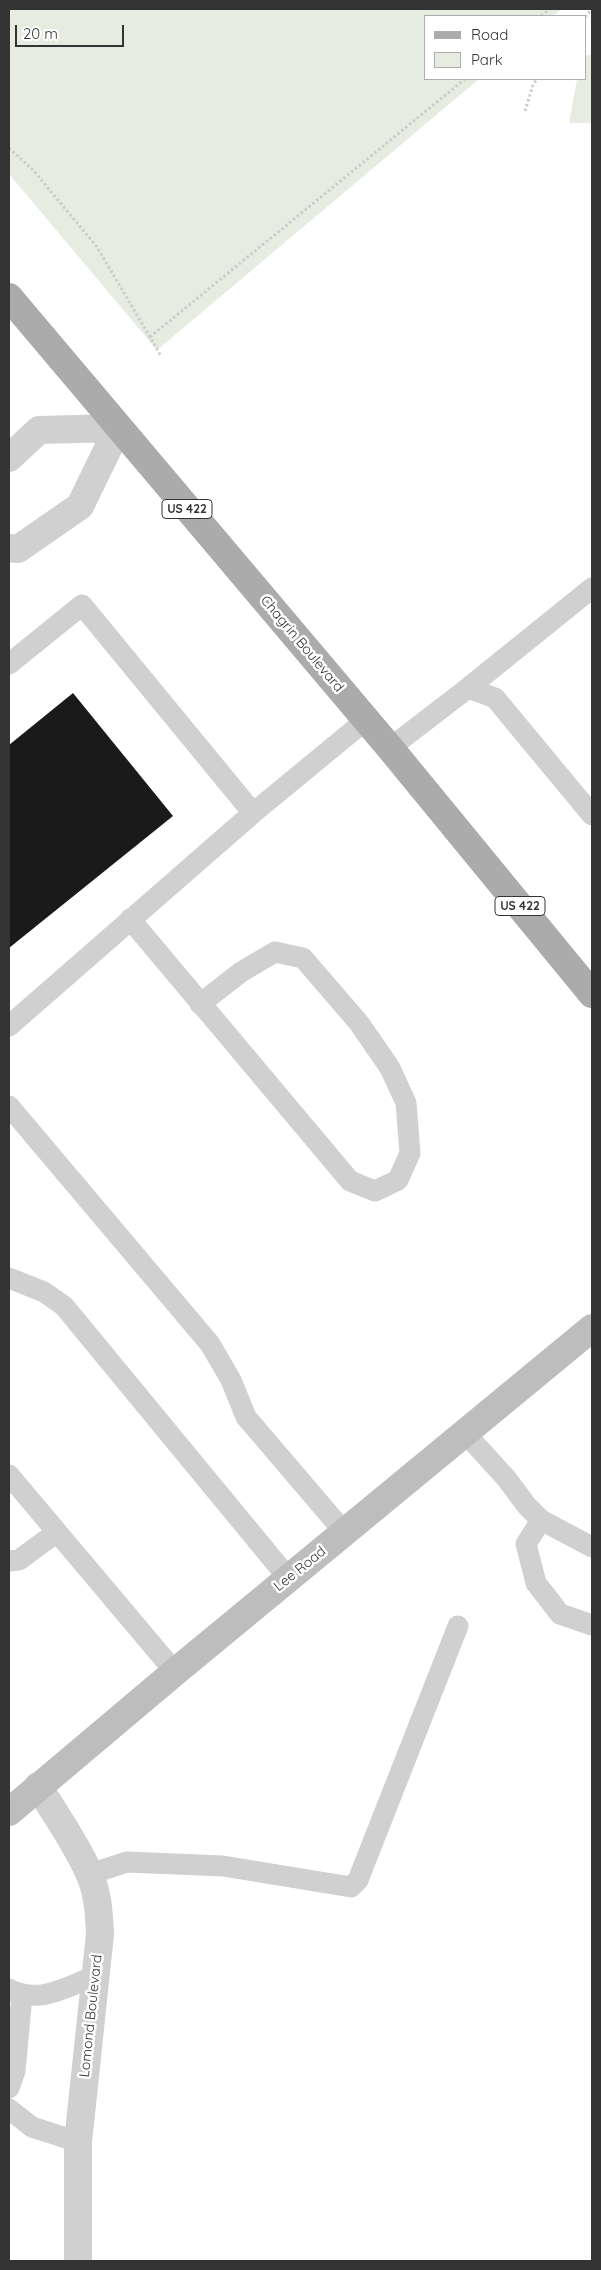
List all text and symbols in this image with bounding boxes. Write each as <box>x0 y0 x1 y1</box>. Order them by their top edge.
scale bar <box>18 15 126 47</box>
legend <box>424 15 586 80</box>
text: 20 m <box>23 24 58 43</box>
text: Road <box>471 25 508 44</box>
text: Park <box>471 50 503 69</box>
road number: US 422 <box>162 499 212 518</box>
street label: Chagrin Boulevard <box>257 592 347 696</box>
road number: US 422 <box>495 896 545 916</box>
street label: Lee Road <box>271 1543 329 1595</box>
street label: Lomond Boulevard <box>76 1954 106 2078</box>

